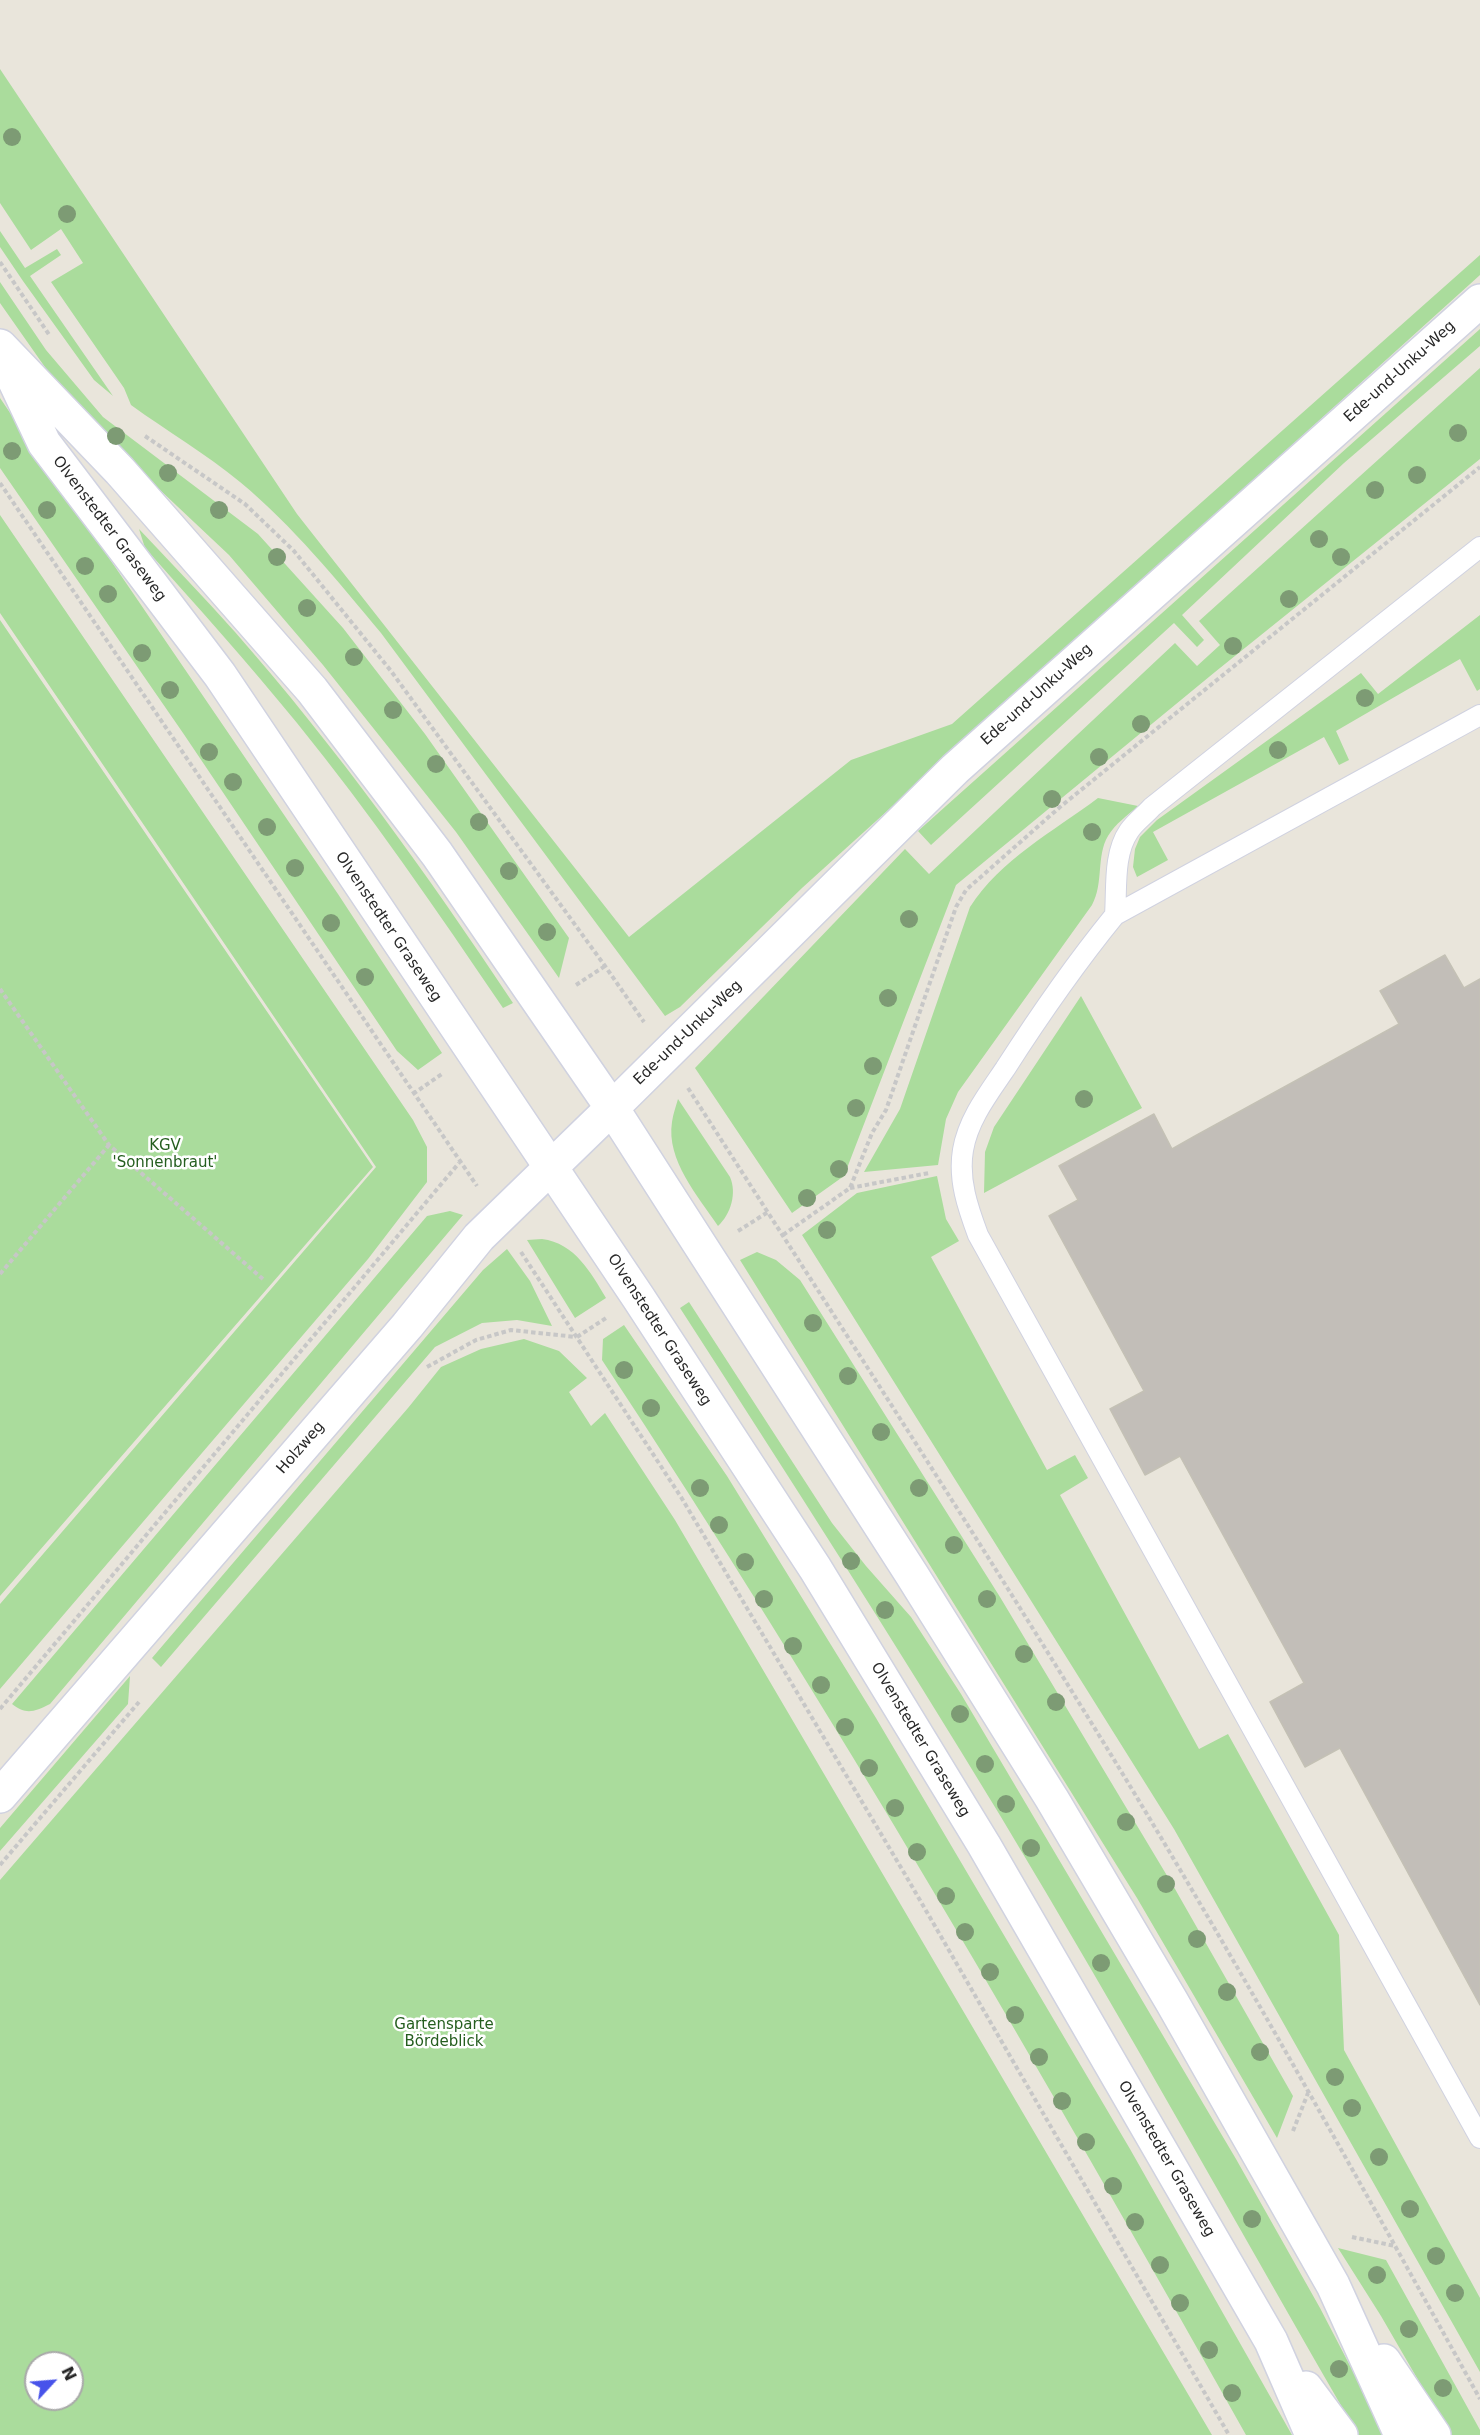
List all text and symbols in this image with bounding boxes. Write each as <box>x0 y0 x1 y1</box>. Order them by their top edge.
street label: Ede-und-Unku-Weg <box>1341 317 1459 427</box>
street label: Olvenstedter Graseweg <box>49 453 169 605</box>
street label: Ede-und-Unku-Weg <box>978 640 1096 750</box>
street label: Olvenstedter Graseweg <box>331 849 445 1005</box>
street label: Ede-und-Unku-Weg <box>630 977 746 1089</box>
park label: KGV 'Sonnenbraut' <box>113 1137 217 1172</box>
street label: Olvenstedter Graseweg <box>603 1251 715 1409</box>
street label: Holzweg <box>273 1418 329 1478</box>
street label: Olvenstedter Graseweg <box>867 1659 973 1821</box>
park label: Gartensparte Bördeblick <box>394 2016 494 2051</box>
street label: Olvenstedter Graseweg <box>1114 2078 1218 2240</box>
north arrow <box>24 2351 84 2411</box>
text: N <box>57 2364 80 2384</box>

